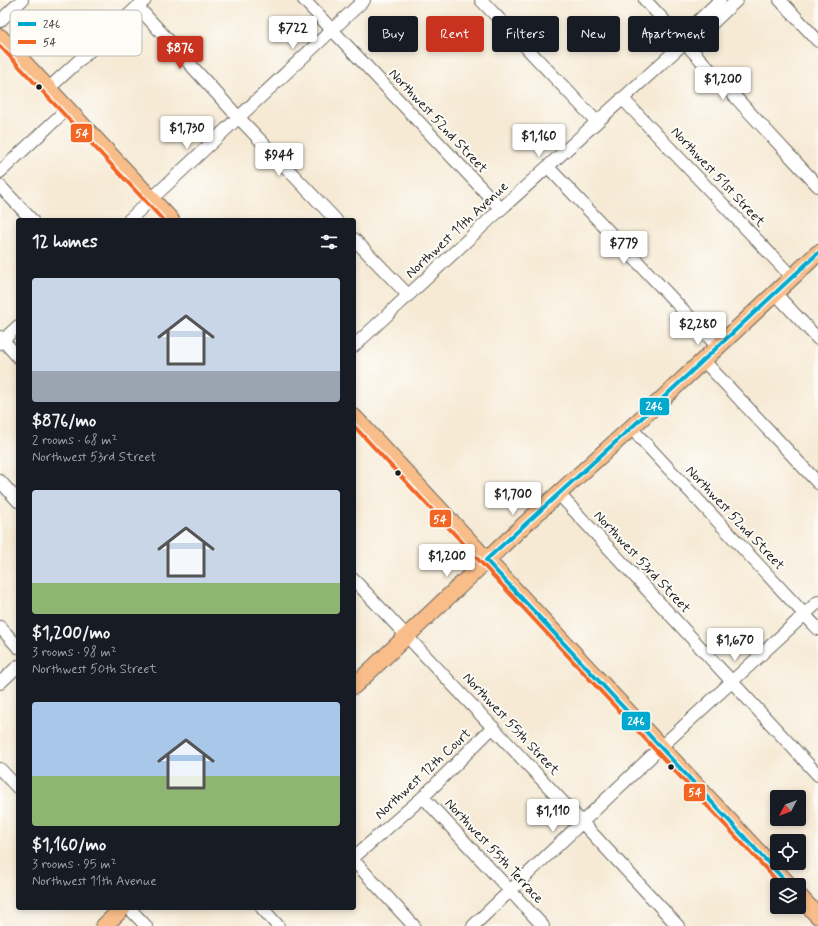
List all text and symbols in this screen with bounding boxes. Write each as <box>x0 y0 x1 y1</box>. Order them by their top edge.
legend <box>10 10 142 56</box>
pin: $722 <box>269 16 317 50</box>
chip: Buy <box>368 16 418 52</box>
chip: Rent <box>426 16 484 52</box>
chip: Filters <box>492 16 559 52</box>
chip: New <box>567 16 620 52</box>
chip: Apartment <box>628 16 719 52</box>
text: 246 <box>43 18 60 32</box>
text: $722 <box>278 20 308 37</box>
text: 54 <box>43 36 57 50</box>
pin: $876 <box>156 36 204 70</box>
text: $876 <box>166 40 194 57</box>
street label: Northwest 52nd Street <box>385 65 492 178</box>
pin: $1,200 <box>690 67 756 101</box>
text: $1,200 <box>704 71 742 88</box>
unlabelled marker <box>34 82 44 92</box>
pin: $1,730 <box>154 116 220 150</box>
text: $1,730 <box>169 120 205 137</box>
line badge: 54 <box>70 123 93 143</box>
street label: Northwest 51st Street <box>667 123 770 231</box>
pin: $1,160 <box>506 124 572 158</box>
text: 54 <box>75 127 89 141</box>
text: $1,160 <box>521 128 557 145</box>
pin: $944 <box>255 143 303 177</box>
text: $944 <box>264 147 294 164</box>
street label: Northwest 11th Avenue <box>402 178 512 282</box>
text: 12 homes <box>32 231 98 253</box>
icon: filters <box>318 231 340 253</box>
pin: $779 <box>600 231 648 265</box>
text: $779 <box>610 235 638 252</box>
icon: home <box>150 304 222 376</box>
pin: $2,280 <box>665 312 731 346</box>
text: $2,280 <box>679 316 717 333</box>
line badge: 246 <box>639 397 670 416</box>
text: 246 <box>645 400 663 414</box>
text: $876/mo <box>32 410 96 432</box>
text: 2 rooms · 68 m² <box>32 432 117 449</box>
text: Northwest 53rd Street <box>32 449 157 466</box>
street label: Northwest 52nd Street <box>682 462 789 575</box>
unlabelled marker <box>393 468 403 478</box>
pin: $1,700 <box>480 482 546 516</box>
text: $1,700 <box>494 486 532 503</box>
street label: Northwest 53rd Street <box>590 507 695 617</box>
line badge: 54 <box>429 509 452 528</box>
text: 54 <box>433 513 447 527</box>
icon: home <box>150 516 222 588</box>
pin: $1,200 <box>414 544 480 578</box>
text: $1,200 <box>428 548 466 565</box>
text: $1,200/mo <box>32 622 110 644</box>
pin: $1,670 <box>702 628 768 662</box>
text: $1,670 <box>716 632 754 649</box>
text: 3 rooms · 98 m² <box>32 644 117 661</box>
text: Northwest 50th Street <box>32 661 157 678</box>
street label: Northwest 55th Street <box>459 669 564 780</box>
line badge: 246 <box>621 711 651 731</box>
text: 246 <box>627 715 645 729</box>
street label: Northwest 12th Court <box>371 724 475 823</box>
icon: home <box>150 728 222 800</box>
unlabelled marker <box>666 762 676 772</box>
line badge: 54 <box>683 783 706 802</box>
text: 54 <box>688 786 702 800</box>
north arrow <box>770 790 806 826</box>
map controls <box>770 790 806 914</box>
street label: Northwest 55th Terrace <box>441 795 548 908</box>
pin: $1,110 <box>520 799 586 833</box>
text: $1,110 <box>536 803 570 820</box>
text: $1,160/mo <box>32 834 106 856</box>
button: locate <box>770 834 806 870</box>
text: 3 rooms · 95 m² <box>32 856 116 873</box>
text: Northwest 11th Avenue <box>32 873 157 890</box>
button: layers <box>770 878 806 914</box>

